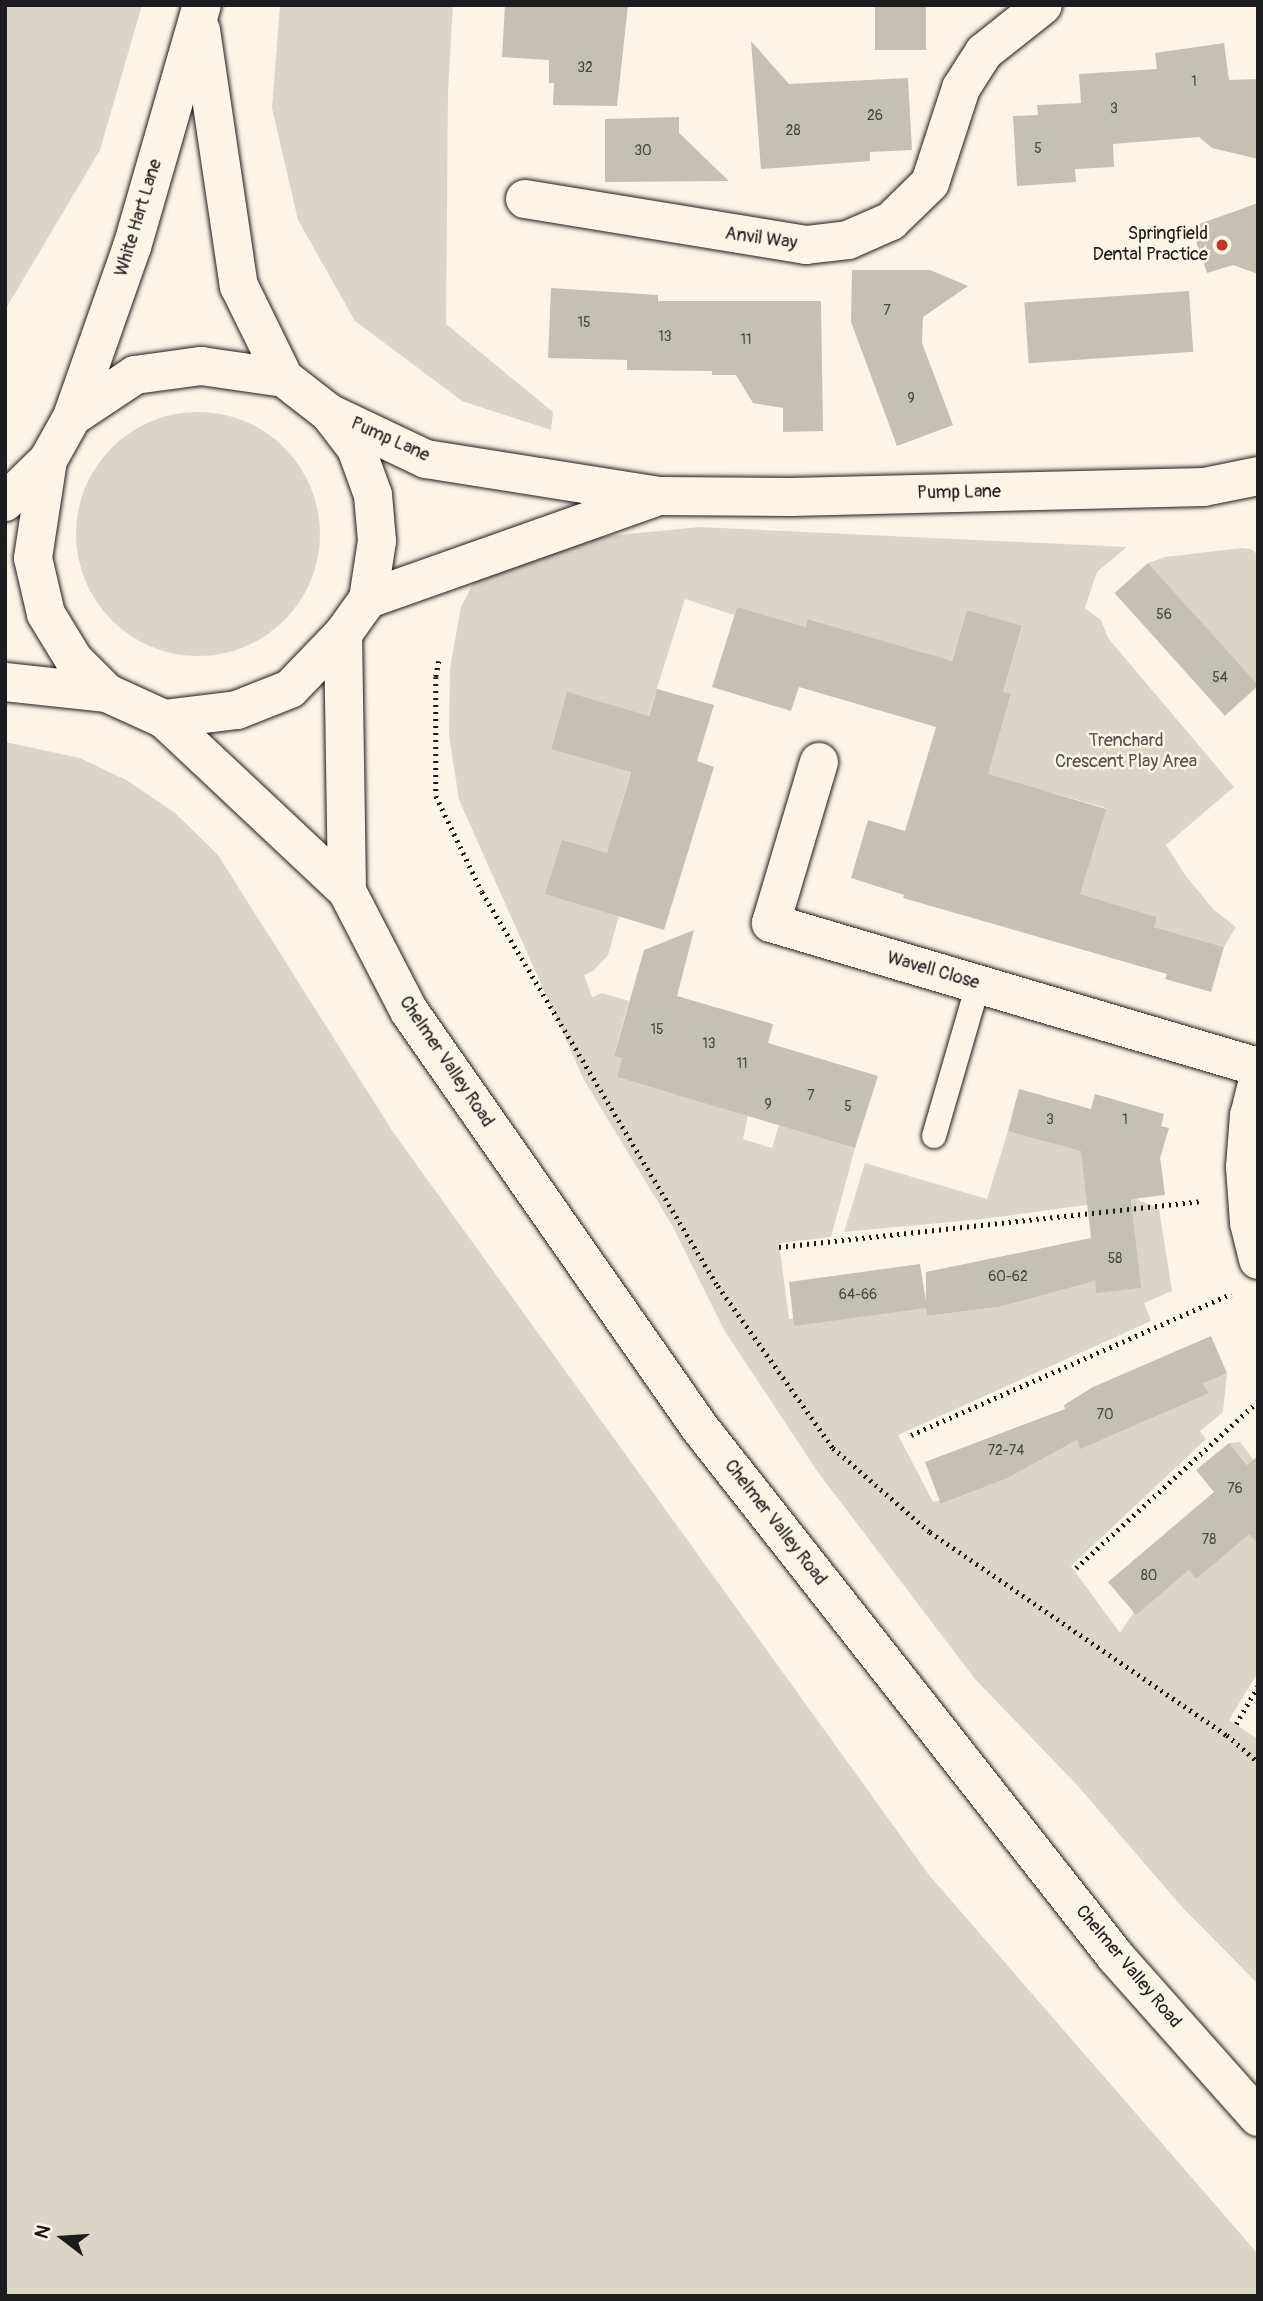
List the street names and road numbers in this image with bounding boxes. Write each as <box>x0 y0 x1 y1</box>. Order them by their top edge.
street label: White Hart Lane <box>111 157 167 279</box>
street label: Anvil Way <box>723 223 799 255</box>
street label: Pump Lane <box>347 413 433 467</box>
street label: Pump Lane <box>917 481 1001 505</box>
street label: Wavell Close <box>884 948 982 994</box>
street label: Chelmer Valley Road <box>394 992 498 1132</box>
street label: Chelmer Valley Road <box>719 1456 831 1590</box>
street label: Chelmer Valley Road <box>1070 1901 1186 2033</box>

